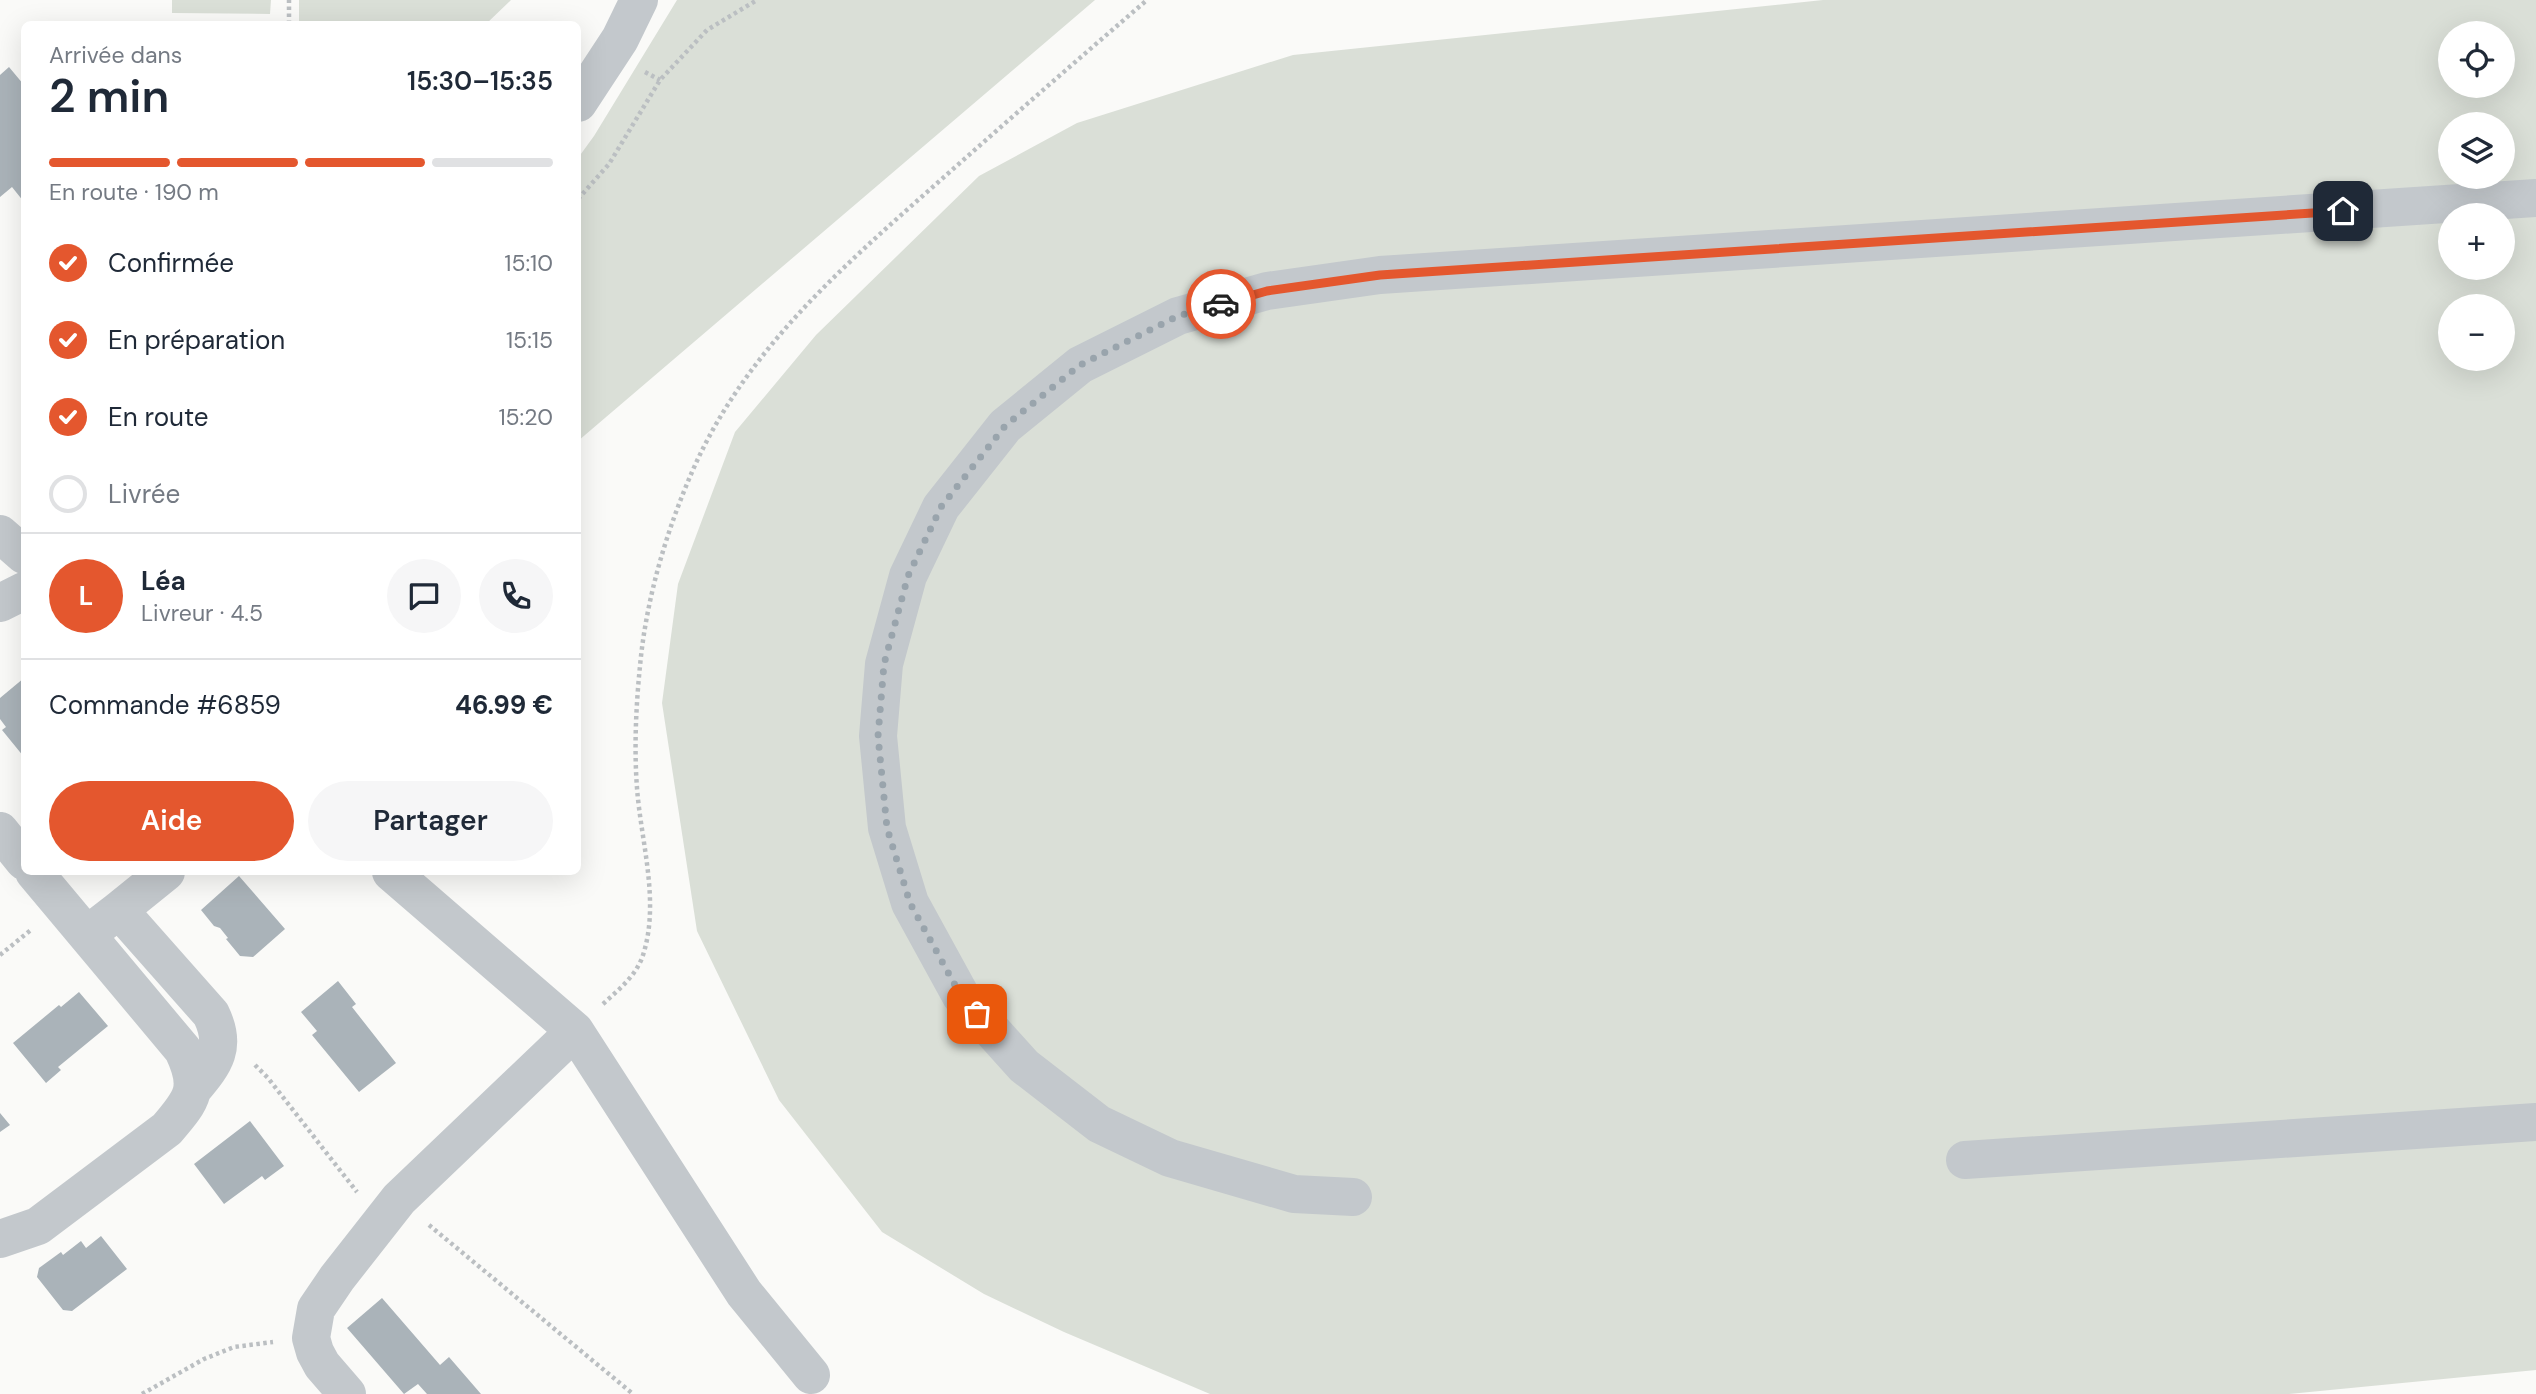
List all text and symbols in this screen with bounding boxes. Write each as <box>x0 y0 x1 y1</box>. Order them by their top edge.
map controls <box>2438 21 2515 371</box>
button: locate <box>2438 21 2515 98</box>
text: Arrivée dans <box>49 40 182 70</box>
text: 15:30–15:35 <box>407 64 553 98</box>
text: 2 min <box>49 66 169 126</box>
button: layers <box>2438 112 2515 189</box>
text: En route · 190 m <box>49 177 219 207</box>
pin <box>2313 181 2373 241</box>
icon: home <box>2324 192 2362 230</box>
button: + <box>2438 203 2515 280</box>
icon: check <box>49 244 87 282</box>
text: Confirmée <box>108 246 234 280</box>
text: 15:10 <box>504 248 553 278</box>
courier <box>1186 269 1256 339</box>
icon: car <box>1202 285 1240 323</box>
button: − <box>2438 294 2515 371</box>
icon: check <box>49 321 87 359</box>
text: En préparation <box>108 323 285 357</box>
text: 15:15 <box>506 325 553 355</box>
icon: check <box>49 398 87 436</box>
text: En route <box>108 400 209 434</box>
text: 15:20 <box>498 402 553 432</box>
text: Livrée <box>108 477 180 511</box>
button: chat <box>387 559 461 633</box>
button: phone <box>479 559 553 633</box>
text: Léa <box>141 564 186 598</box>
text: L <box>79 579 93 613</box>
text: Livreur · 4.5 <box>141 598 263 628</box>
text: Commande #6859 <box>49 688 281 722</box>
text: 46.99 € <box>455 688 553 722</box>
button: Aide <box>49 781 294 861</box>
button: Partager <box>308 781 553 861</box>
pin <box>947 984 1007 1044</box>
icon: bag <box>958 995 996 1033</box>

